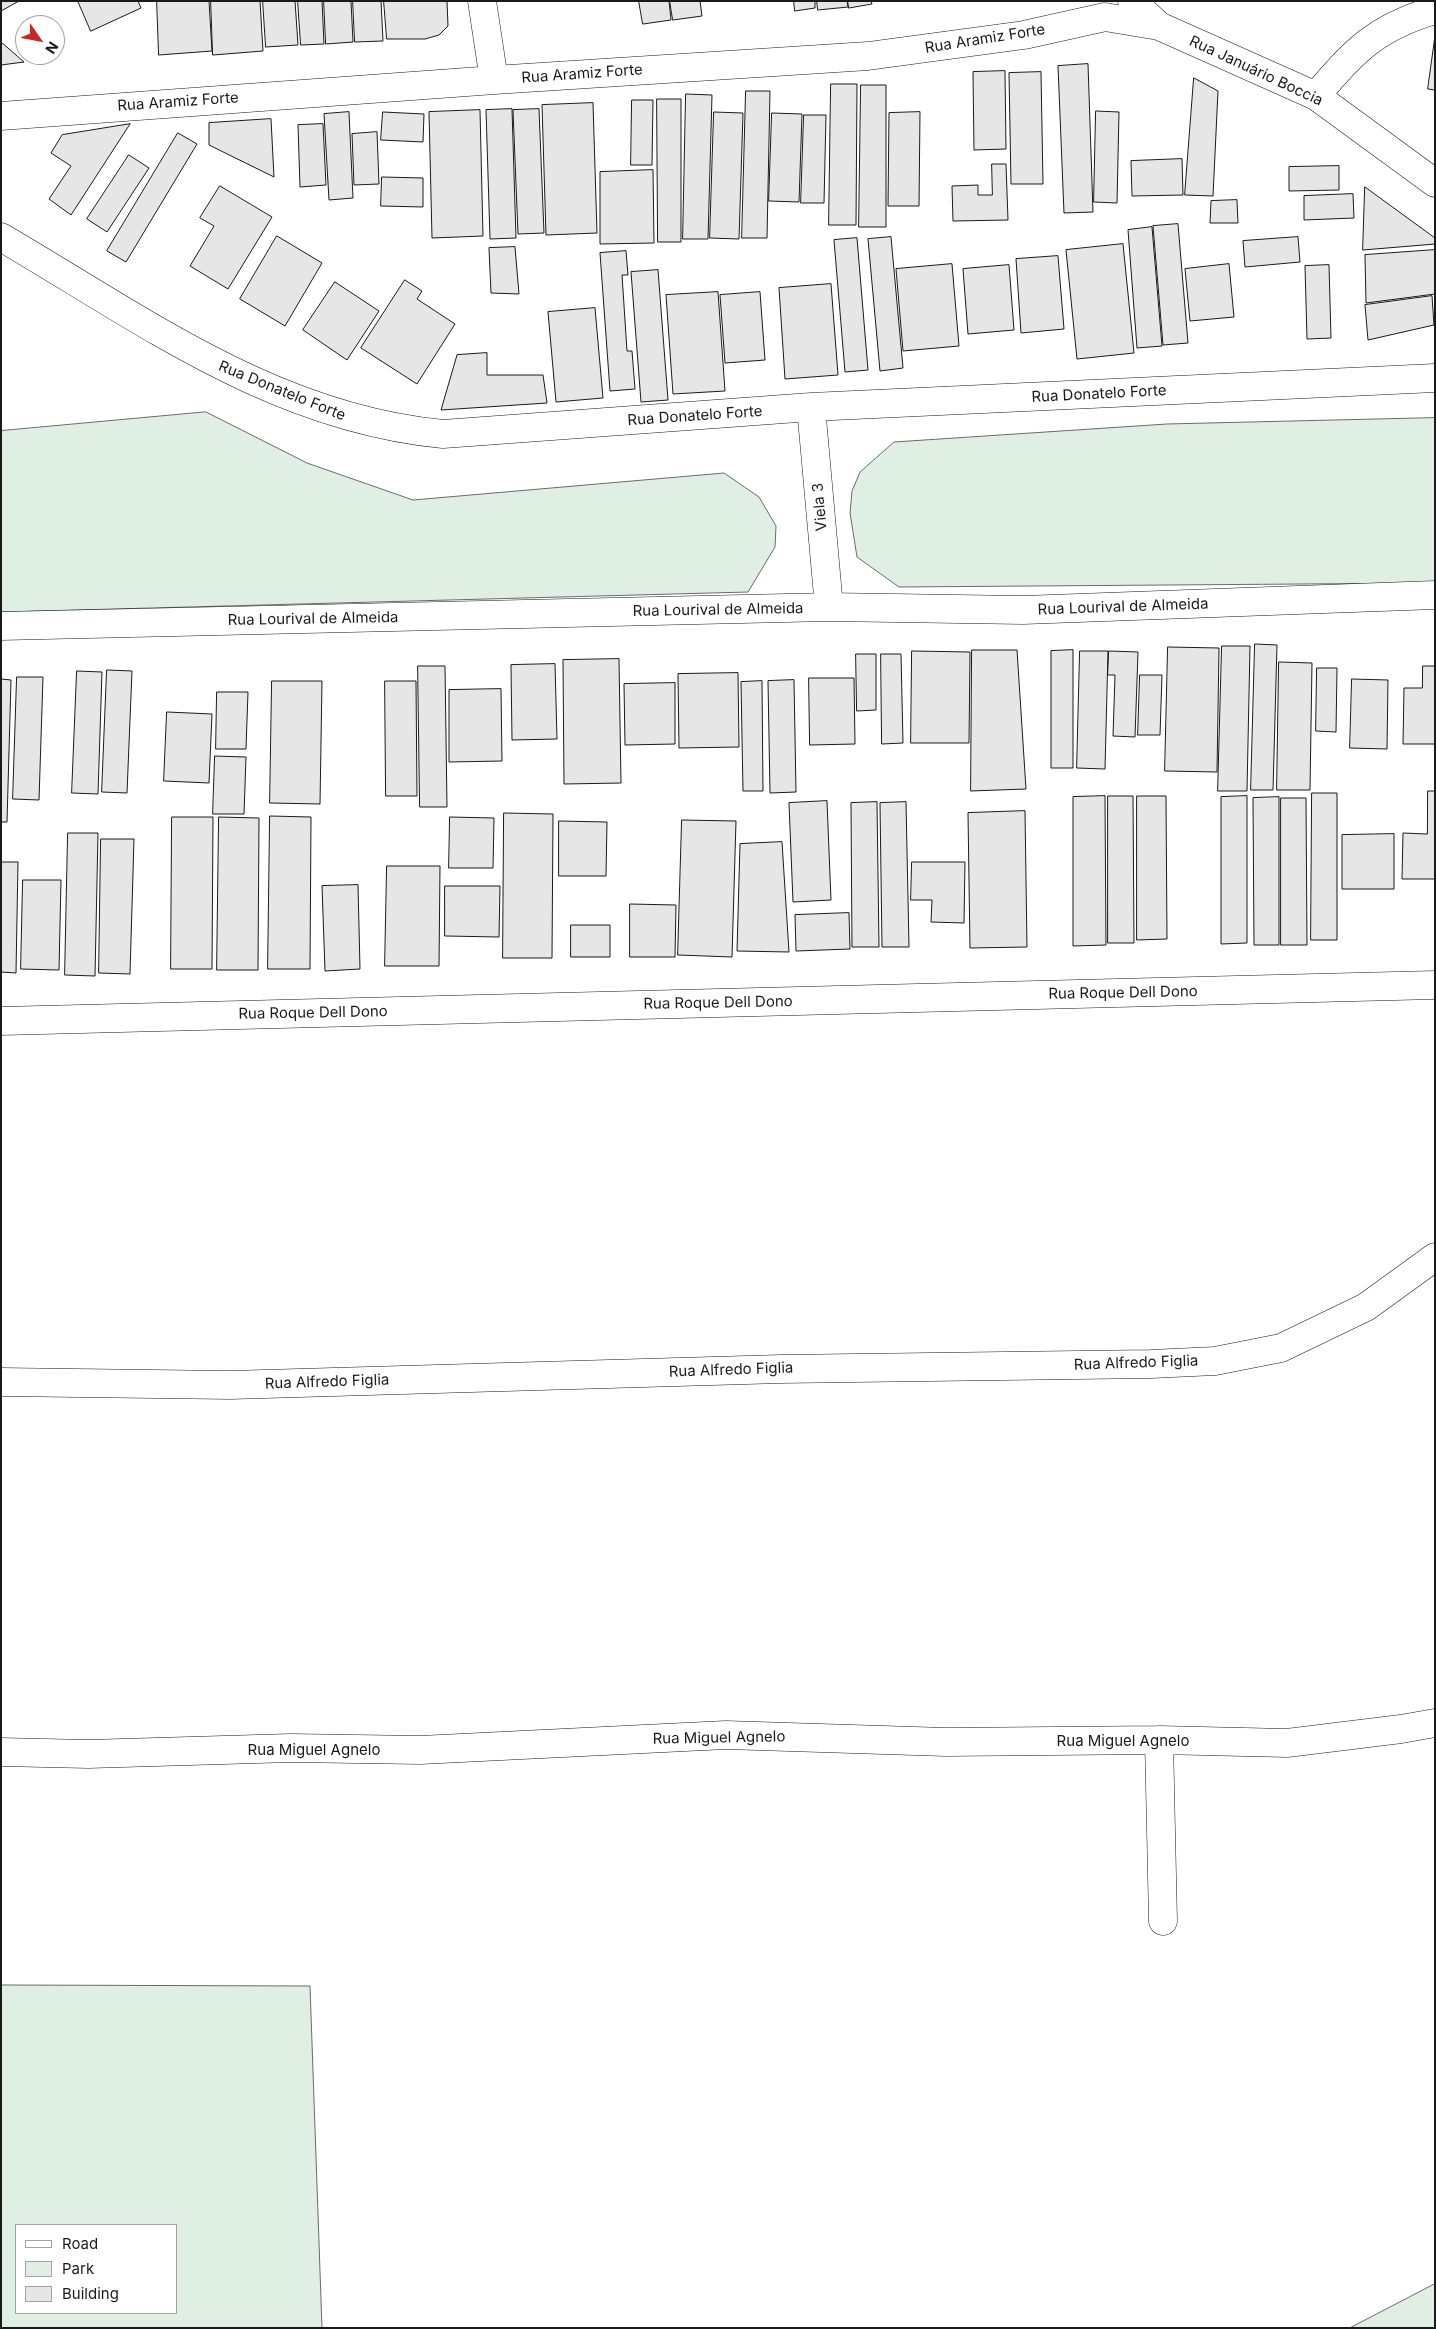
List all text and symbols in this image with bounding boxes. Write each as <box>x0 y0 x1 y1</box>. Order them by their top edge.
north arrow <box>15 15 65 65</box>
street label: Rua Aramiz Forte <box>924 21 1046 57</box>
street label: Rua Januário Boccia <box>1186 32 1326 110</box>
text: N <box>42 39 62 57</box>
street label: Rua Aramiz Forte <box>521 61 643 87</box>
street label: Rua Aramiz Forte <box>117 89 239 115</box>
street label: Rua Donatelo Forte <box>216 357 348 425</box>
street label: Rua Donatelo Forte <box>1031 381 1167 407</box>
street label: Rua Donatelo Forte <box>627 402 763 430</box>
street label: Viela 3 <box>809 482 831 532</box>
street label: Rua Lourival de Almeida <box>1037 595 1209 619</box>
street label: Rua Lourival de Almeida <box>632 600 804 620</box>
street label: Rua Lourival de Almeida <box>227 609 399 629</box>
street label: Rua Roque Dell Dono <box>1048 983 1198 1003</box>
street label: Rua Roque Dell Dono <box>643 993 793 1013</box>
street label: Rua Roque Dell Dono <box>238 1003 388 1023</box>
street label: Rua Alfredo Figlia <box>1073 1352 1199 1374</box>
street label: Rua Alfredo Figlia <box>668 1359 794 1381</box>
street label: Rua Alfredo Figlia <box>264 1371 390 1393</box>
street label: Rua Miguel Agnelo <box>652 1728 786 1748</box>
street label: Rua Miguel Agnelo <box>1057 1732 1189 1750</box>
street label: Rua Miguel Agnelo <box>248 1741 380 1759</box>
legend <box>15 2224 178 2314</box>
text: Road <box>62 2234 98 2253</box>
text: Park <box>62 2259 94 2278</box>
text: Building <box>62 2284 119 2303</box>

